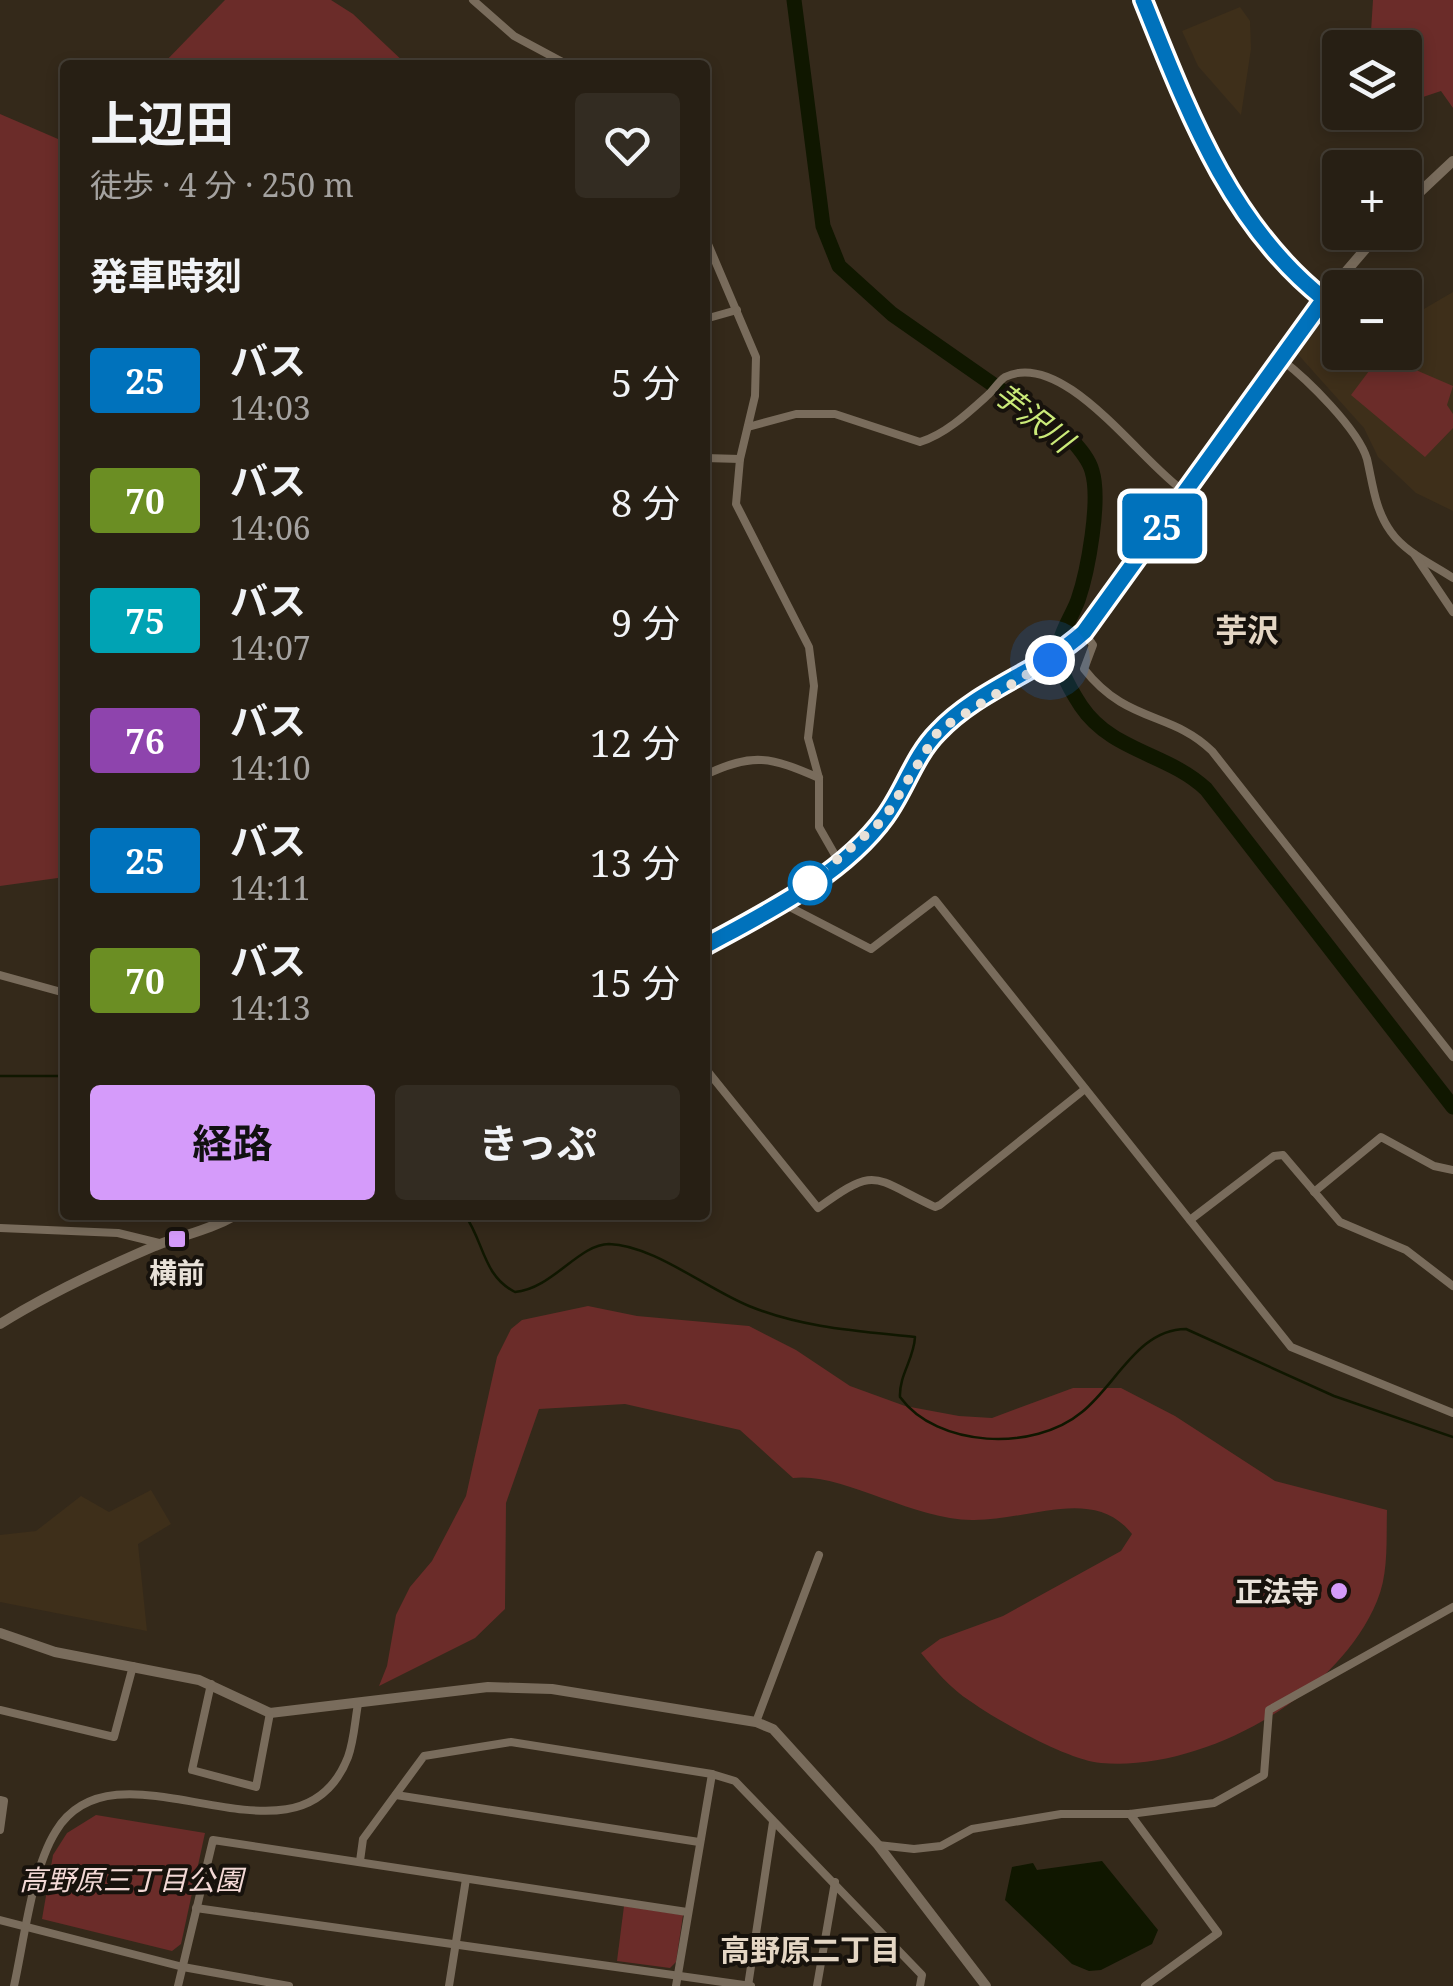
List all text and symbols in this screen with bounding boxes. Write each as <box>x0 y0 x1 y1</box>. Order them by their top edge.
map controls <box>1322 30 1422 370</box>
button: layers <box>1322 30 1422 130</box>
text: 上辺田 <box>90 90 234 155</box>
button: heart <box>575 93 680 198</box>
button: + <box>1322 150 1422 250</box>
text: 徒歩 · 4 分 · 250 m <box>90 163 354 206</box>
text: 発車時刻 <box>90 249 242 301</box>
button: − <box>1322 270 1422 370</box>
text: バス <box>230 334 306 386</box>
text: 5 分 <box>611 356 680 408</box>
text: 25 <box>125 357 165 404</box>
water label: 芋沢川 <box>986 373 1084 463</box>
text: 14:03 <box>230 386 311 429</box>
text: バス <box>230 454 306 506</box>
text: 8 分 <box>611 476 680 528</box>
text: 70 <box>125 477 165 524</box>
line badge: 25 <box>1117 494 1207 558</box>
text: 25 <box>1142 503 1182 550</box>
text: 14:06 <box>230 506 311 549</box>
text: バス <box>230 574 306 626</box>
text: 9 分 <box>611 596 680 648</box>
text: 75 <box>125 597 165 644</box>
district label: 芋沢 <box>1215 608 1279 651</box>
text: 14:07 <box>230 626 311 669</box>
your location <box>1025 635 1075 685</box>
text: バス <box>230 694 306 746</box>
text: 12 分 <box>590 716 680 768</box>
text: 76 <box>125 717 165 764</box>
text: 14:10 <box>230 746 311 789</box>
text: バス <box>230 814 306 866</box>
text: 13 分 <box>590 836 680 888</box>
text: 25 <box>125 837 165 884</box>
unlabelled marker <box>789 862 831 904</box>
text: 14:11 <box>230 866 311 909</box>
text: バス <box>230 934 306 986</box>
text: 15 分 <box>590 956 680 1008</box>
text: 70 <box>125 957 165 1004</box>
text: 14:13 <box>230 986 311 1029</box>
button: 経路 <box>90 1085 375 1200</box>
button: きっぷ <box>395 1085 680 1200</box>
marker: 横前 <box>166 1228 188 1250</box>
place label: 横前 <box>149 1253 205 1291</box>
place label: 正法寺 <box>1235 1572 1319 1610</box>
marker: 正法寺 <box>1328 1580 1350 1602</box>
park label: 高野原三丁目公園 <box>19 1860 247 1898</box>
district label: 高野原二丁目 <box>720 1929 900 1970</box>

